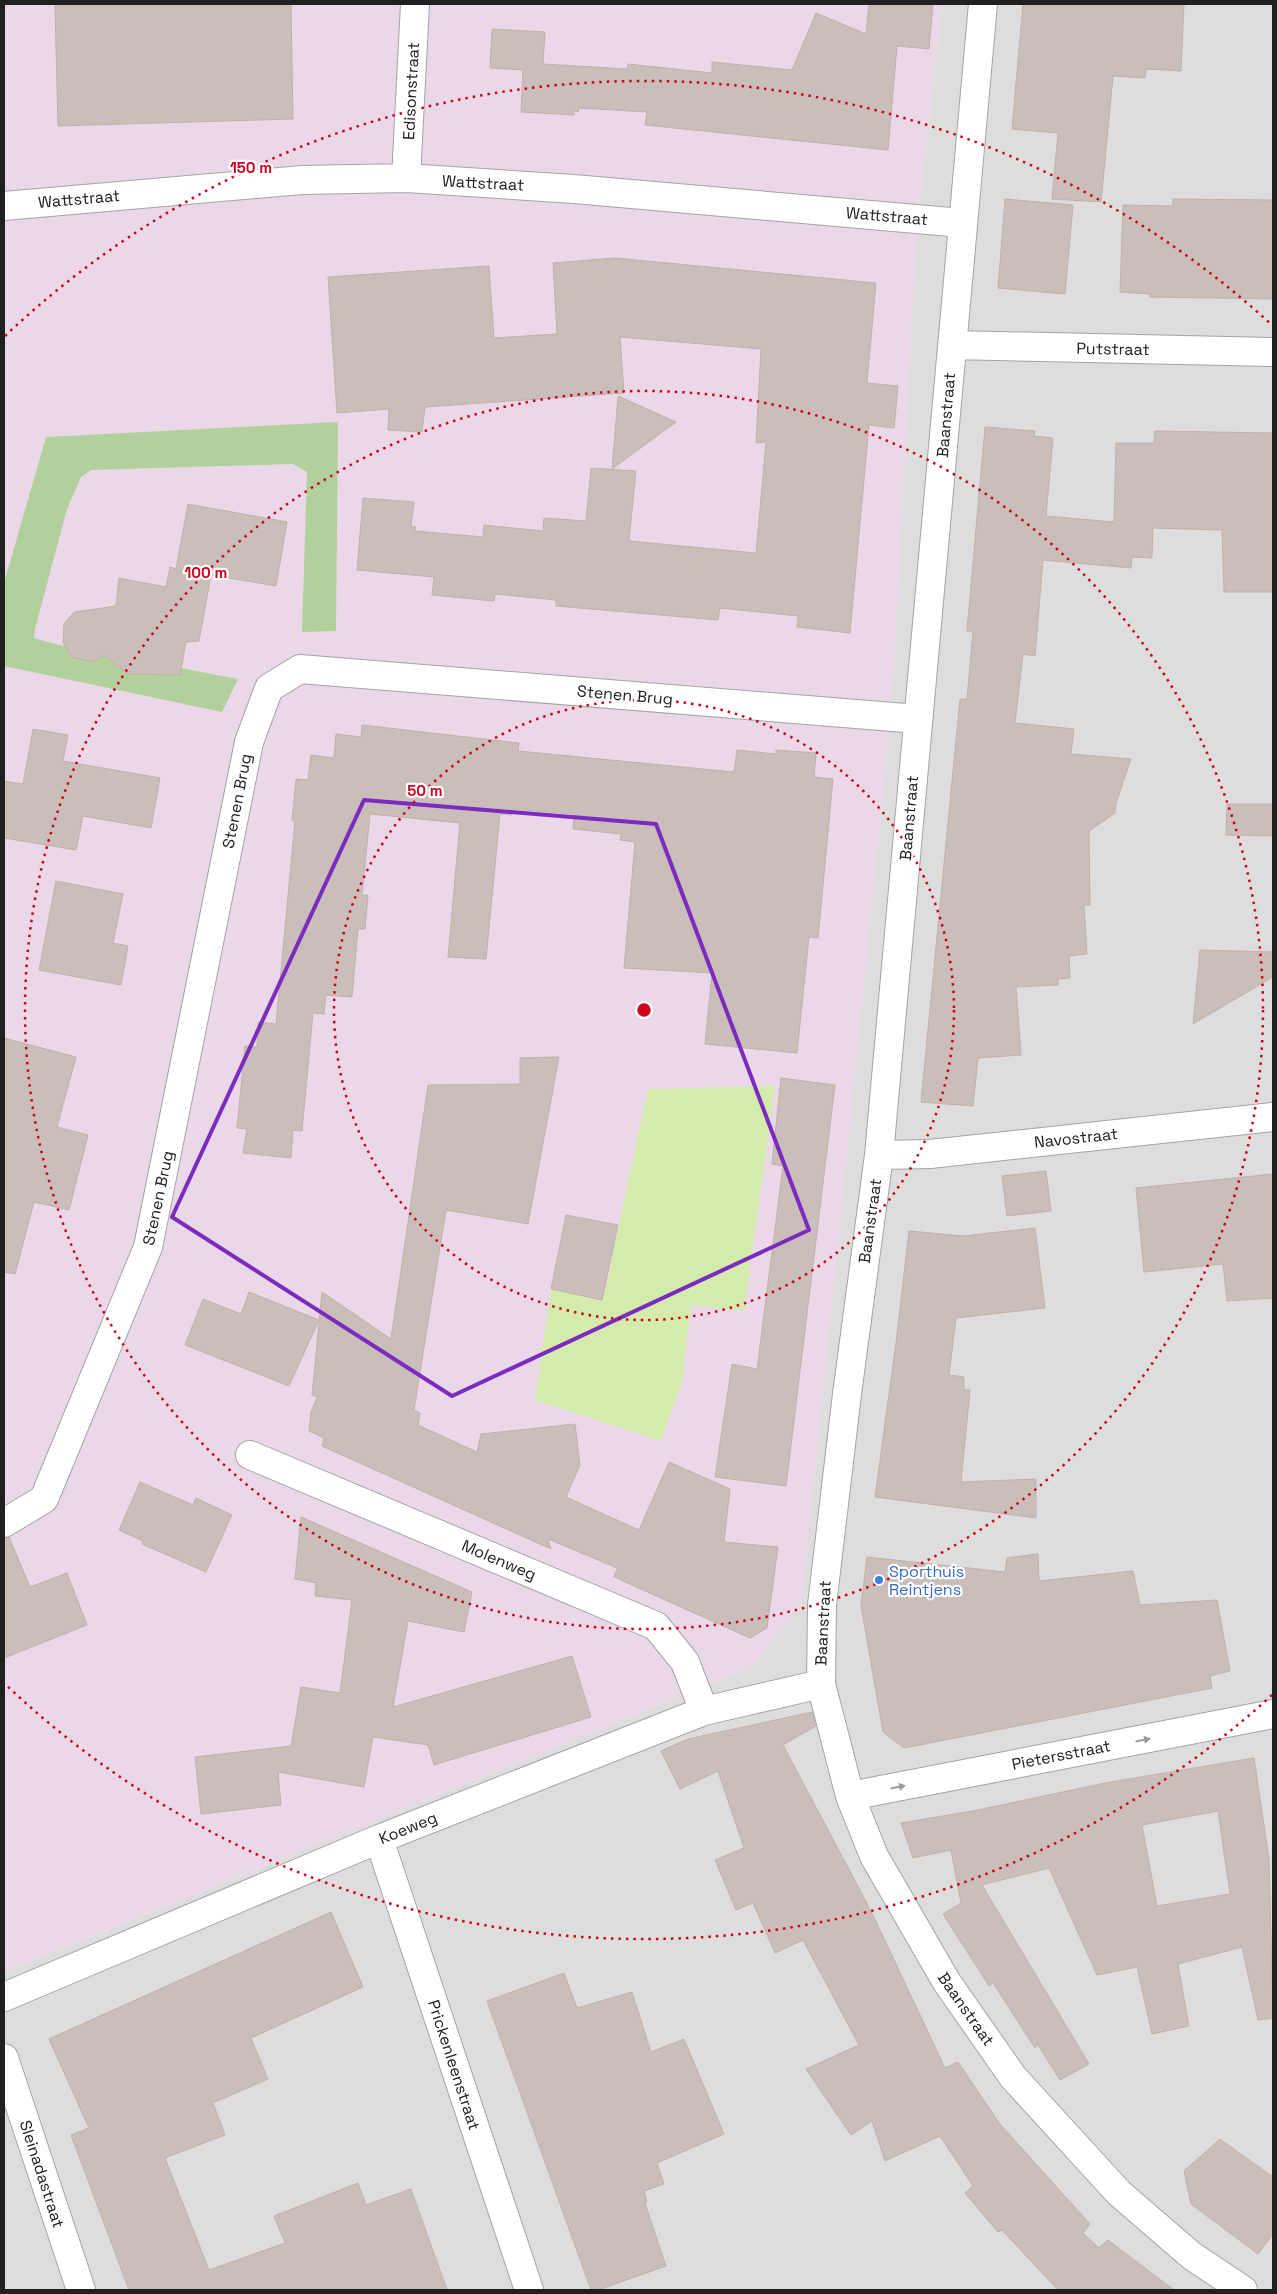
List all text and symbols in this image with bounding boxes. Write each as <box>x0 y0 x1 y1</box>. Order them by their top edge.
street label: Edisonstraat <box>398 42 424 140</box>
text: 150 m <box>230 158 272 177</box>
street label: Wattstraat <box>441 170 525 196</box>
street label: Wattstraat <box>37 185 121 213</box>
street label: Wattstraat <box>845 202 929 230</box>
street label: Putstraat <box>1076 338 1150 360</box>
street label: Baanstraat <box>932 372 960 458</box>
text: 100 m <box>185 563 227 582</box>
street label: Stenen Brug <box>576 680 674 710</box>
street label: Stenen Brug <box>218 752 256 850</box>
street label: Baanstraat <box>895 775 923 861</box>
text: 50 m <box>407 781 443 800</box>
centre of rings <box>635 1001 653 1019</box>
street label: Navostraat <box>1033 1123 1119 1153</box>
street label: Stenen Brug <box>138 1149 178 1247</box>
street label: Baanstraat <box>854 1177 886 1265</box>
street label: Molenweg <box>458 1535 540 1585</box>
place label: Sporthuis Reintjens <box>889 1561 964 1600</box>
marker: Sporthuis Reintjens <box>873 1574 885 1586</box>
street label: Baanstraat <box>810 1580 836 1666</box>
street label: Pietersstraat <box>1010 1735 1112 1775</box>
one-way arrow <box>1135 1735 1151 1743</box>
one-way arrow <box>890 1783 905 1791</box>
street label: Koeweg <box>376 1807 440 1849</box>
street label: Baanstraat <box>933 1968 999 2050</box>
street label: Prickenleenstraat <box>423 1997 485 2133</box>
street label: Sleinadastraat <box>15 2118 69 2230</box>

